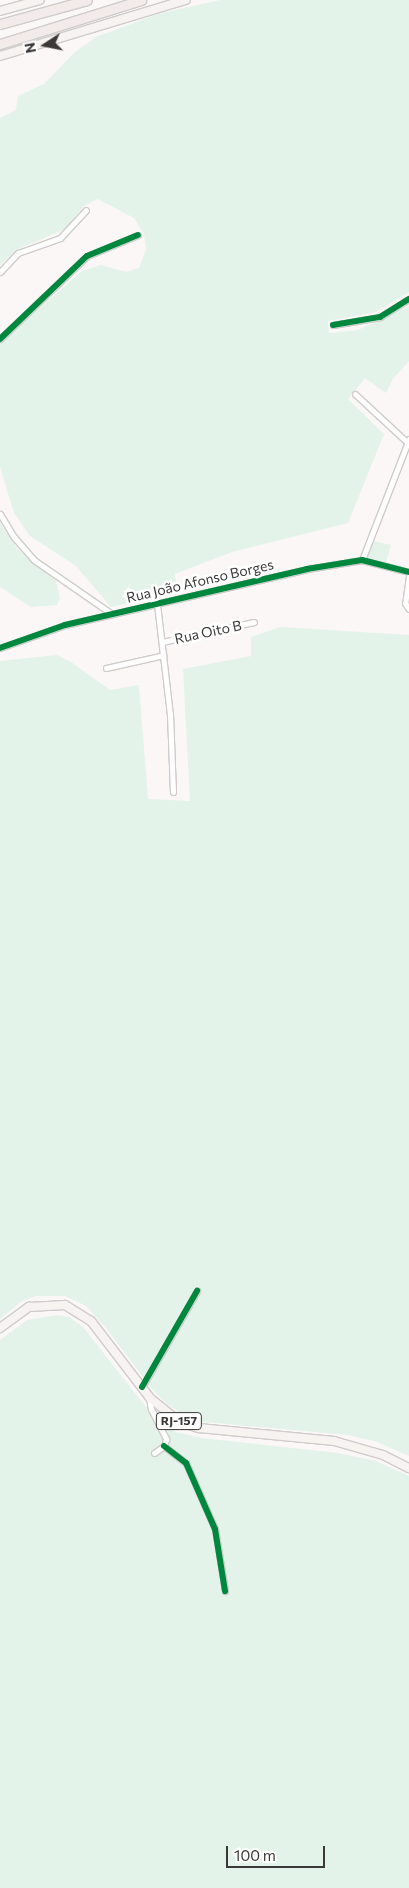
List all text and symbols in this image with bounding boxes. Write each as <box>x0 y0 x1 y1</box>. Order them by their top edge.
north arrow <box>20 20 70 70</box>
text: N <box>20 41 39 55</box>
street label: Rua João Afonso Borges <box>125 556 275 606</box>
street label: Rua Oito B <box>173 617 243 647</box>
road number: RJ-157 <box>155 1412 203 1430</box>
scale bar <box>229 1836 328 1868</box>
text: 100 m <box>234 1846 276 1864</box>

